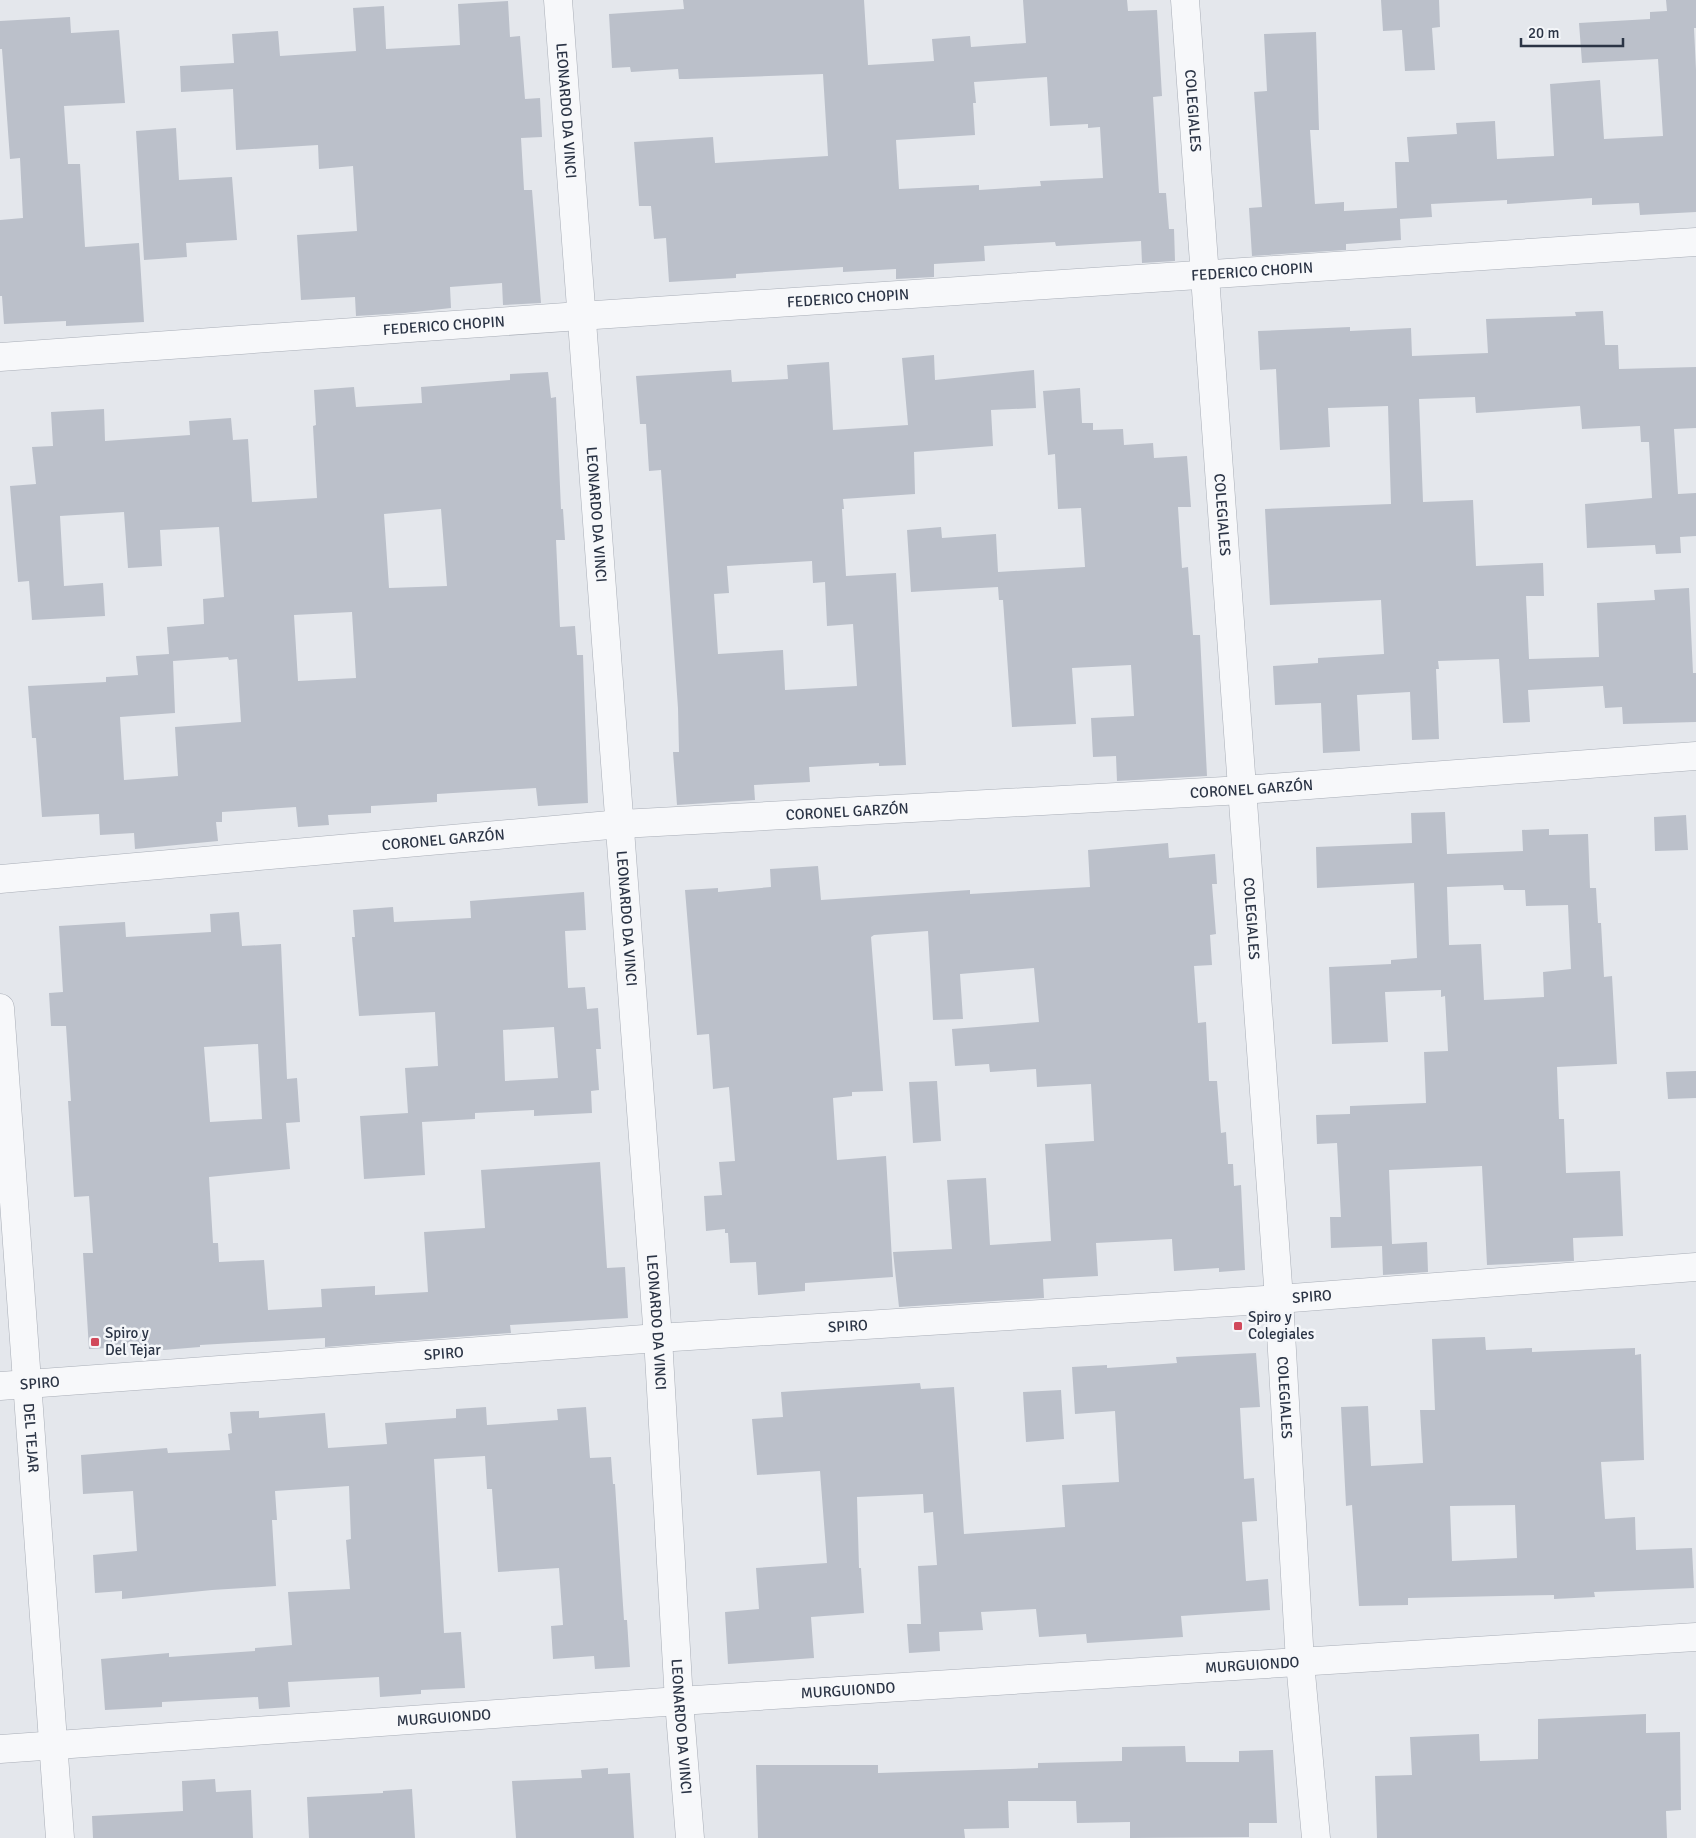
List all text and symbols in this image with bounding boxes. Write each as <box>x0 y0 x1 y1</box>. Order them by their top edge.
scale bar <box>1521 15 1624 47</box>
text: 20 m <box>1528 24 1559 42</box>
street label: LEONARDO DA VINCI <box>552 42 580 179</box>
street label: COLEGIALES <box>1181 69 1205 153</box>
street label: FEDERICO CHOPIN <box>1190 258 1314 284</box>
street label: FEDERICO CHOPIN <box>786 285 910 311</box>
street label: FEDERICO CHOPIN <box>382 312 506 339</box>
street label: LEONARDO DA VINCI <box>582 446 611 583</box>
street label: COLEGIALES <box>1210 473 1234 557</box>
street label: CORONEL GARZÓN <box>1190 776 1314 802</box>
street label: CORONEL GARZÓN <box>785 799 909 824</box>
street label: CORONEL GARZÓN <box>381 825 505 854</box>
street label: LEONARDO DA VINCI <box>613 850 641 987</box>
street label: COLEGIALES <box>1240 877 1263 960</box>
street label: LEONARDO DA VINCI <box>643 1254 670 1391</box>
street label: SPIRO <box>1291 1286 1333 1307</box>
place label: Spiro y Colegiales <box>1248 1308 1315 1343</box>
street label: SPIRO <box>827 1316 868 1336</box>
marker: Spiro y Colegiales <box>1232 1320 1244 1332</box>
place label: Spiro y Del Tejar <box>105 1324 161 1359</box>
marker: Spiro y Del Tejar <box>89 1336 101 1348</box>
street label: SPIRO <box>423 1343 465 1364</box>
street label: COLEGIALES <box>1273 1356 1296 1439</box>
street label: SPIRO <box>19 1373 61 1394</box>
street label: DEL TEJAR <box>20 1402 43 1473</box>
street label: MURGUIONDO <box>1204 1653 1300 1677</box>
street label: LEONARDO DA VINCI <box>668 1658 695 1795</box>
street label: MURGUIONDO <box>800 1678 896 1702</box>
street label: MURGUIONDO <box>396 1705 492 1730</box>

